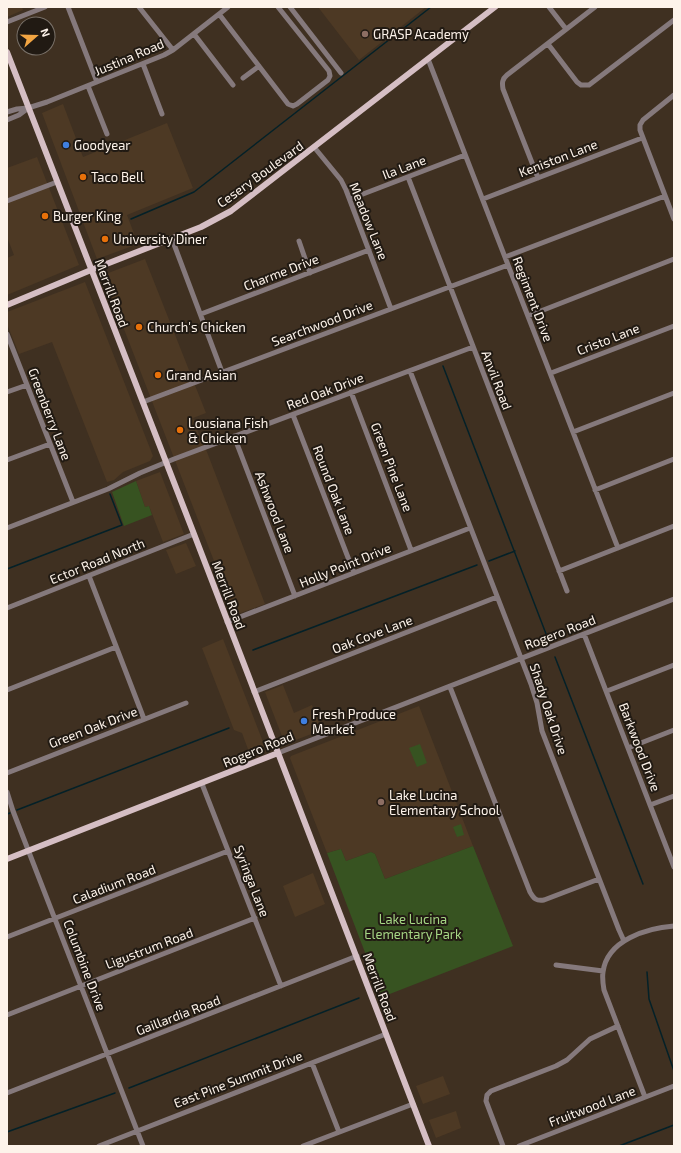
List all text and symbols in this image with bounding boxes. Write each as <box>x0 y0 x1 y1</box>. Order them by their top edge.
north arrow <box>16 16 56 56</box>
text: N <box>38 26 53 38</box>
place label: GRASP Academy <box>373 26 469 42</box>
marker: GRASP Academy <box>360 29 370 39</box>
street label: Justina Road <box>92 35 166 79</box>
street label: Keniston Lane <box>516 136 600 180</box>
place label: Goodyear <box>74 137 131 153</box>
street label: Cesery Boulevard <box>214 137 306 211</box>
marker: Goodyear <box>61 140 71 150</box>
street label: Ila Lane <box>380 151 428 183</box>
place label: Taco Bell <box>91 169 144 185</box>
marker: Taco Bell <box>78 172 88 182</box>
street label: Meadow Lane <box>346 180 392 262</box>
place label: Burger King <box>53 208 121 224</box>
marker: Burger King <box>40 211 50 221</box>
place label: University Diner <box>113 231 207 247</box>
marker: University Diner <box>100 234 110 244</box>
street label: Charme Drive <box>241 250 321 294</box>
street label: Regiment Drive <box>509 254 557 344</box>
street label: Merrill Road <box>92 256 132 330</box>
street label: Searchwood Drive <box>269 296 375 350</box>
place label: Church's Chicken <box>147 319 246 335</box>
street label: Cristo Lane <box>574 320 642 358</box>
marker: Church's Chicken <box>134 322 144 332</box>
street label: Anvil Road <box>478 348 516 412</box>
street label: Greenberry Lane <box>25 366 75 462</box>
place label: Grand Asian <box>166 367 237 383</box>
street label: Red Oak Drive <box>284 369 366 413</box>
marker: Grand Asian <box>153 370 163 380</box>
place label: Lousiana Fish & Chicken <box>188 415 268 446</box>
street label: Green Pine Lane <box>368 420 416 514</box>
marker: Lousiana Fish & Chicken <box>175 425 185 435</box>
street label: Round Oak Lane <box>310 443 358 537</box>
street label: Ashwood Lane <box>252 469 298 555</box>
street label: Ector Road North <box>47 535 147 587</box>
street label: Holly Point Drive <box>297 539 393 591</box>
street label: Merrill Road <box>209 558 249 632</box>
street label: Oak Cove Lane <box>329 611 415 657</box>
street label: Rogero Road <box>522 611 598 653</box>
street label: Shady Oak Drive <box>527 661 571 757</box>
street label: Barkwood Drive <box>616 700 664 794</box>
street label: Green Oak Drive <box>46 703 140 751</box>
place label: Fresh Produce Market <box>312 706 396 737</box>
marker: Fresh Produce Market <box>299 716 309 726</box>
street label: Rogero Road <box>220 728 296 770</box>
place label: Lake Lucina Elementary School <box>389 787 500 818</box>
marker: Lake Lucina Elementary School <box>376 797 386 807</box>
street label: Syringa Lane <box>231 843 273 919</box>
street label: Caladium Road <box>70 861 158 907</box>
park label: Lake Lucina Elementary Park <box>364 911 462 942</box>
street label: Columbine Drive <box>60 917 110 1013</box>
street label: Ligustrum Road <box>103 924 195 972</box>
street label: Merrill Road <box>360 950 400 1024</box>
street label: Gaillardia Road <box>134 992 222 1038</box>
street label: East Pine Summit Drive <box>171 1047 305 1111</box>
street label: Fruitwood Lane <box>546 1082 638 1130</box>

